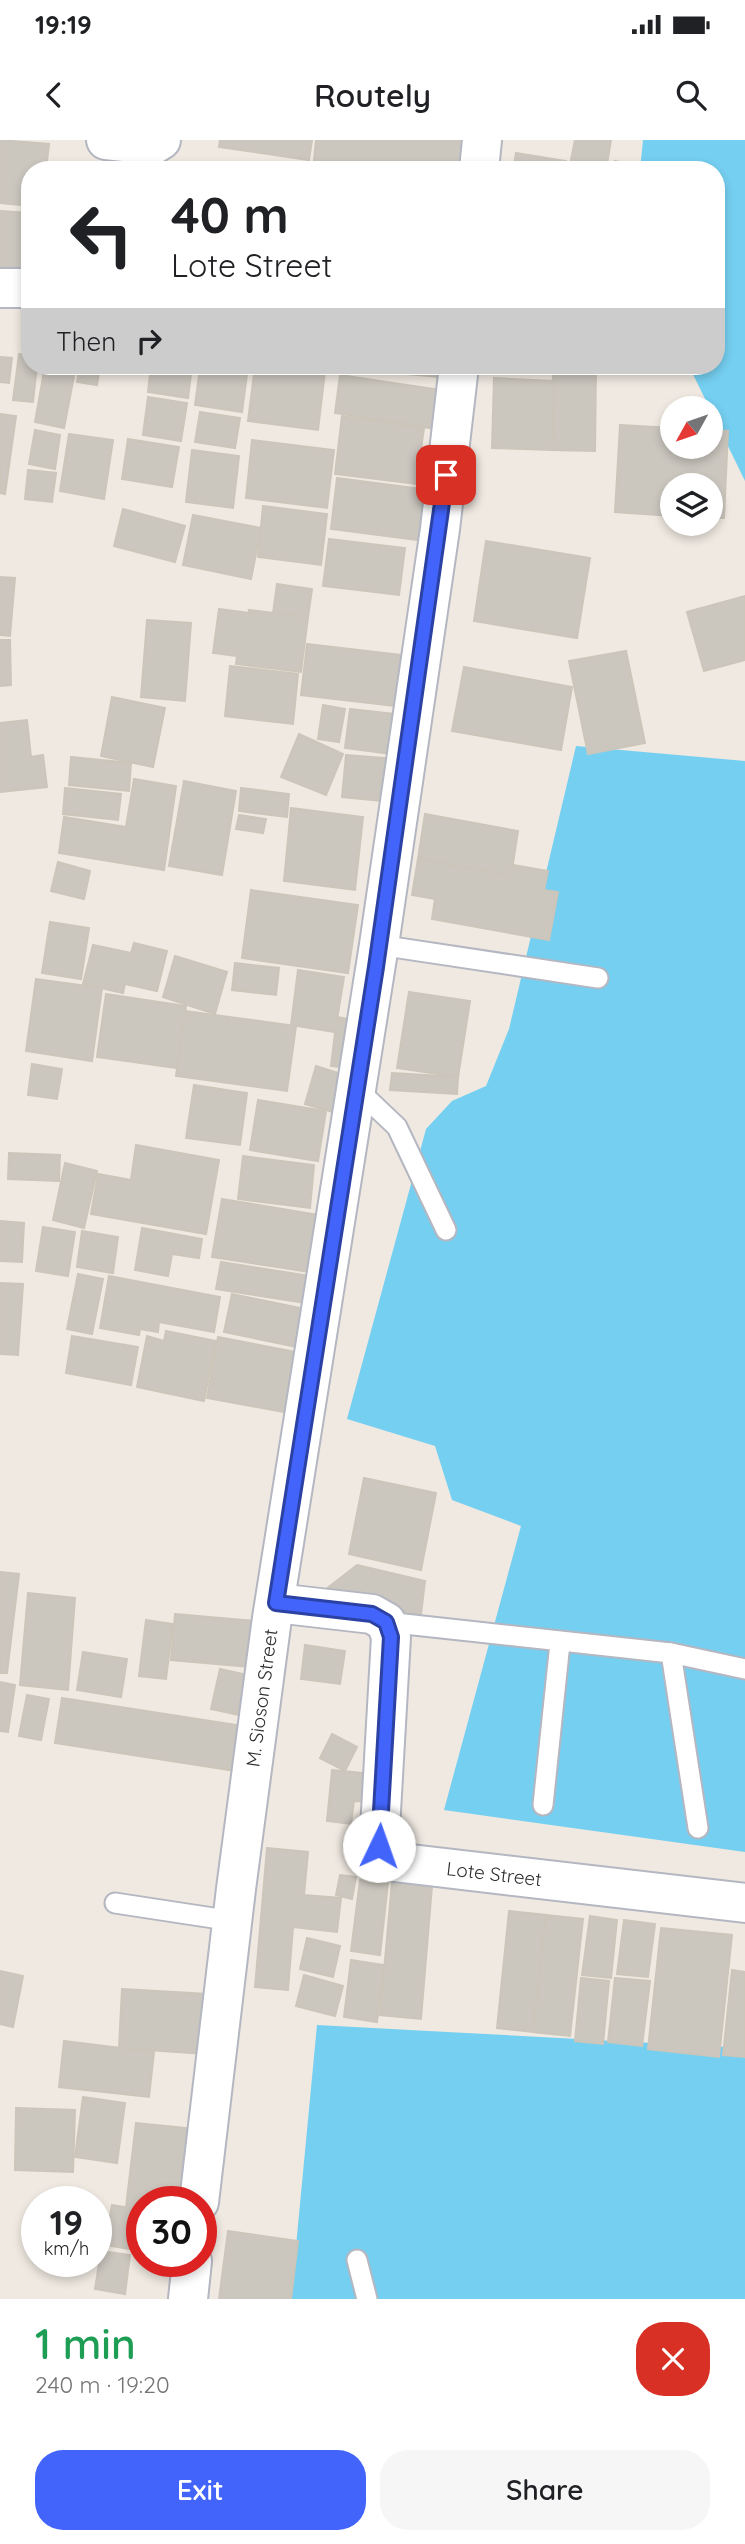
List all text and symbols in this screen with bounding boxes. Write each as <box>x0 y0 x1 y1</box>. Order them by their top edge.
text: 19:19 <box>35 8 92 41</box>
text: Routely <box>314 75 431 115</box>
icon: back <box>35 76 73 114</box>
icon: search <box>672 76 710 114</box>
text: 40 m <box>171 184 289 245</box>
icon: left <box>56 189 147 280</box>
text: Lote Street <box>171 245 332 285</box>
icon: right <box>130 322 168 360</box>
text: Then <box>56 325 116 358</box>
north arrow <box>660 396 723 458</box>
map controls <box>660 396 723 536</box>
pin <box>416 445 476 505</box>
icon: arrive <box>427 456 465 494</box>
button: layers <box>660 473 723 536</box>
street label: M. Sioson Street <box>240 1627 282 1768</box>
position arrow <box>342 1809 416 1883</box>
street label: Lote Street <box>445 1856 543 1891</box>
speed limit sign: 30 <box>126 2186 217 2277</box>
text: 19 <box>50 2200 83 2244</box>
text: km/h <box>44 2237 89 2260</box>
text: 1 min <box>35 2317 136 2370</box>
button: close <box>636 2322 710 2396</box>
text: 240 m · 19:20 <box>35 2370 170 2399</box>
button: Exit <box>35 2450 366 2530</box>
button: Share <box>380 2450 710 2530</box>

